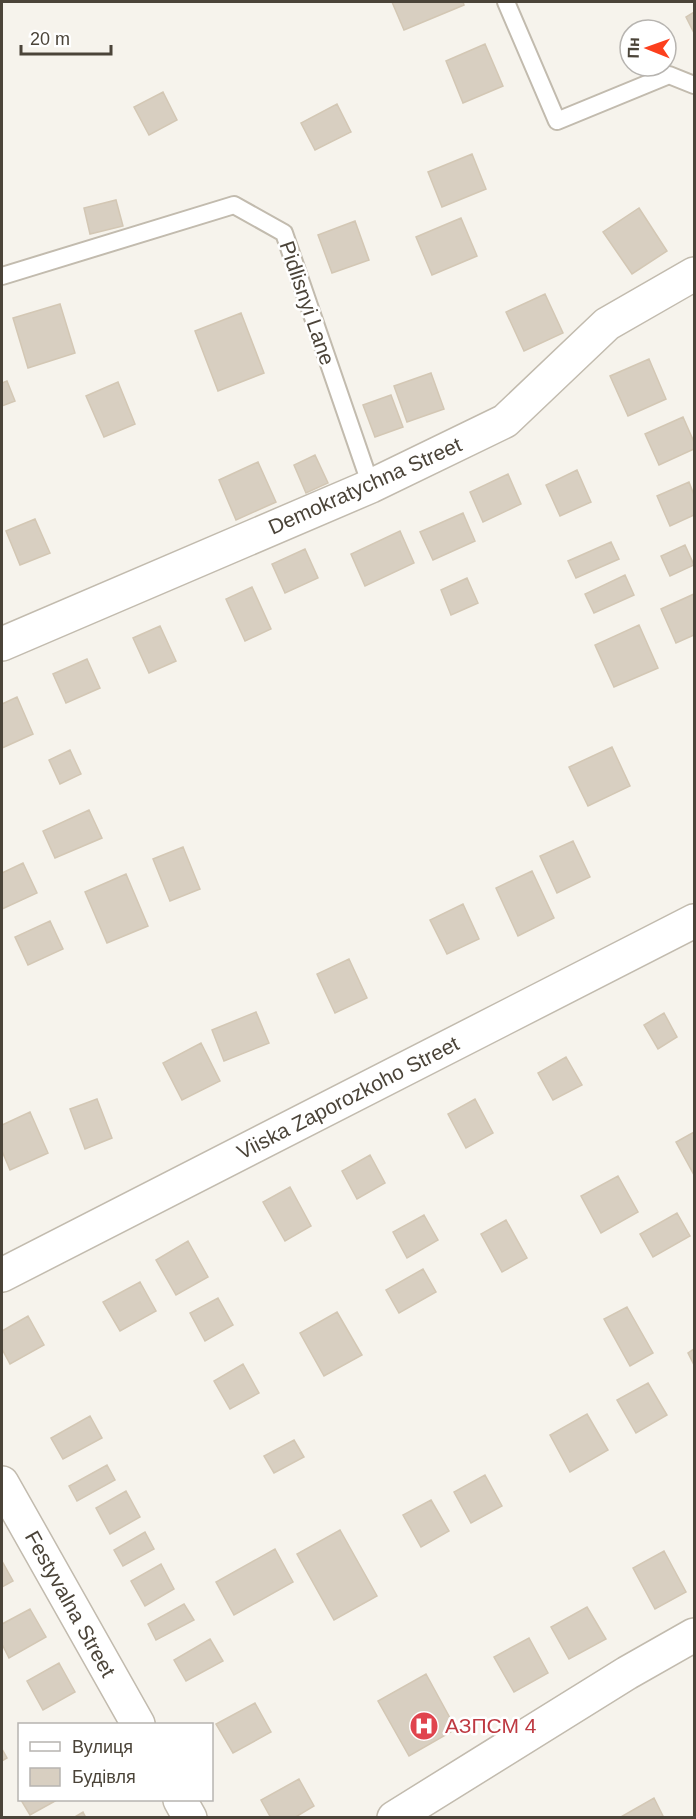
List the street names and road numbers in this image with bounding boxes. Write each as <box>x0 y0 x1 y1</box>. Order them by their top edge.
street label: Pidlisnyi Lane <box>276 238 339 368</box>
street label: Demokratychna Street <box>265 432 465 539</box>
street label: Viiska Zaporozkoho Street <box>233 1031 463 1164</box>
street label: Festyvalna Street <box>21 1527 120 1681</box>

